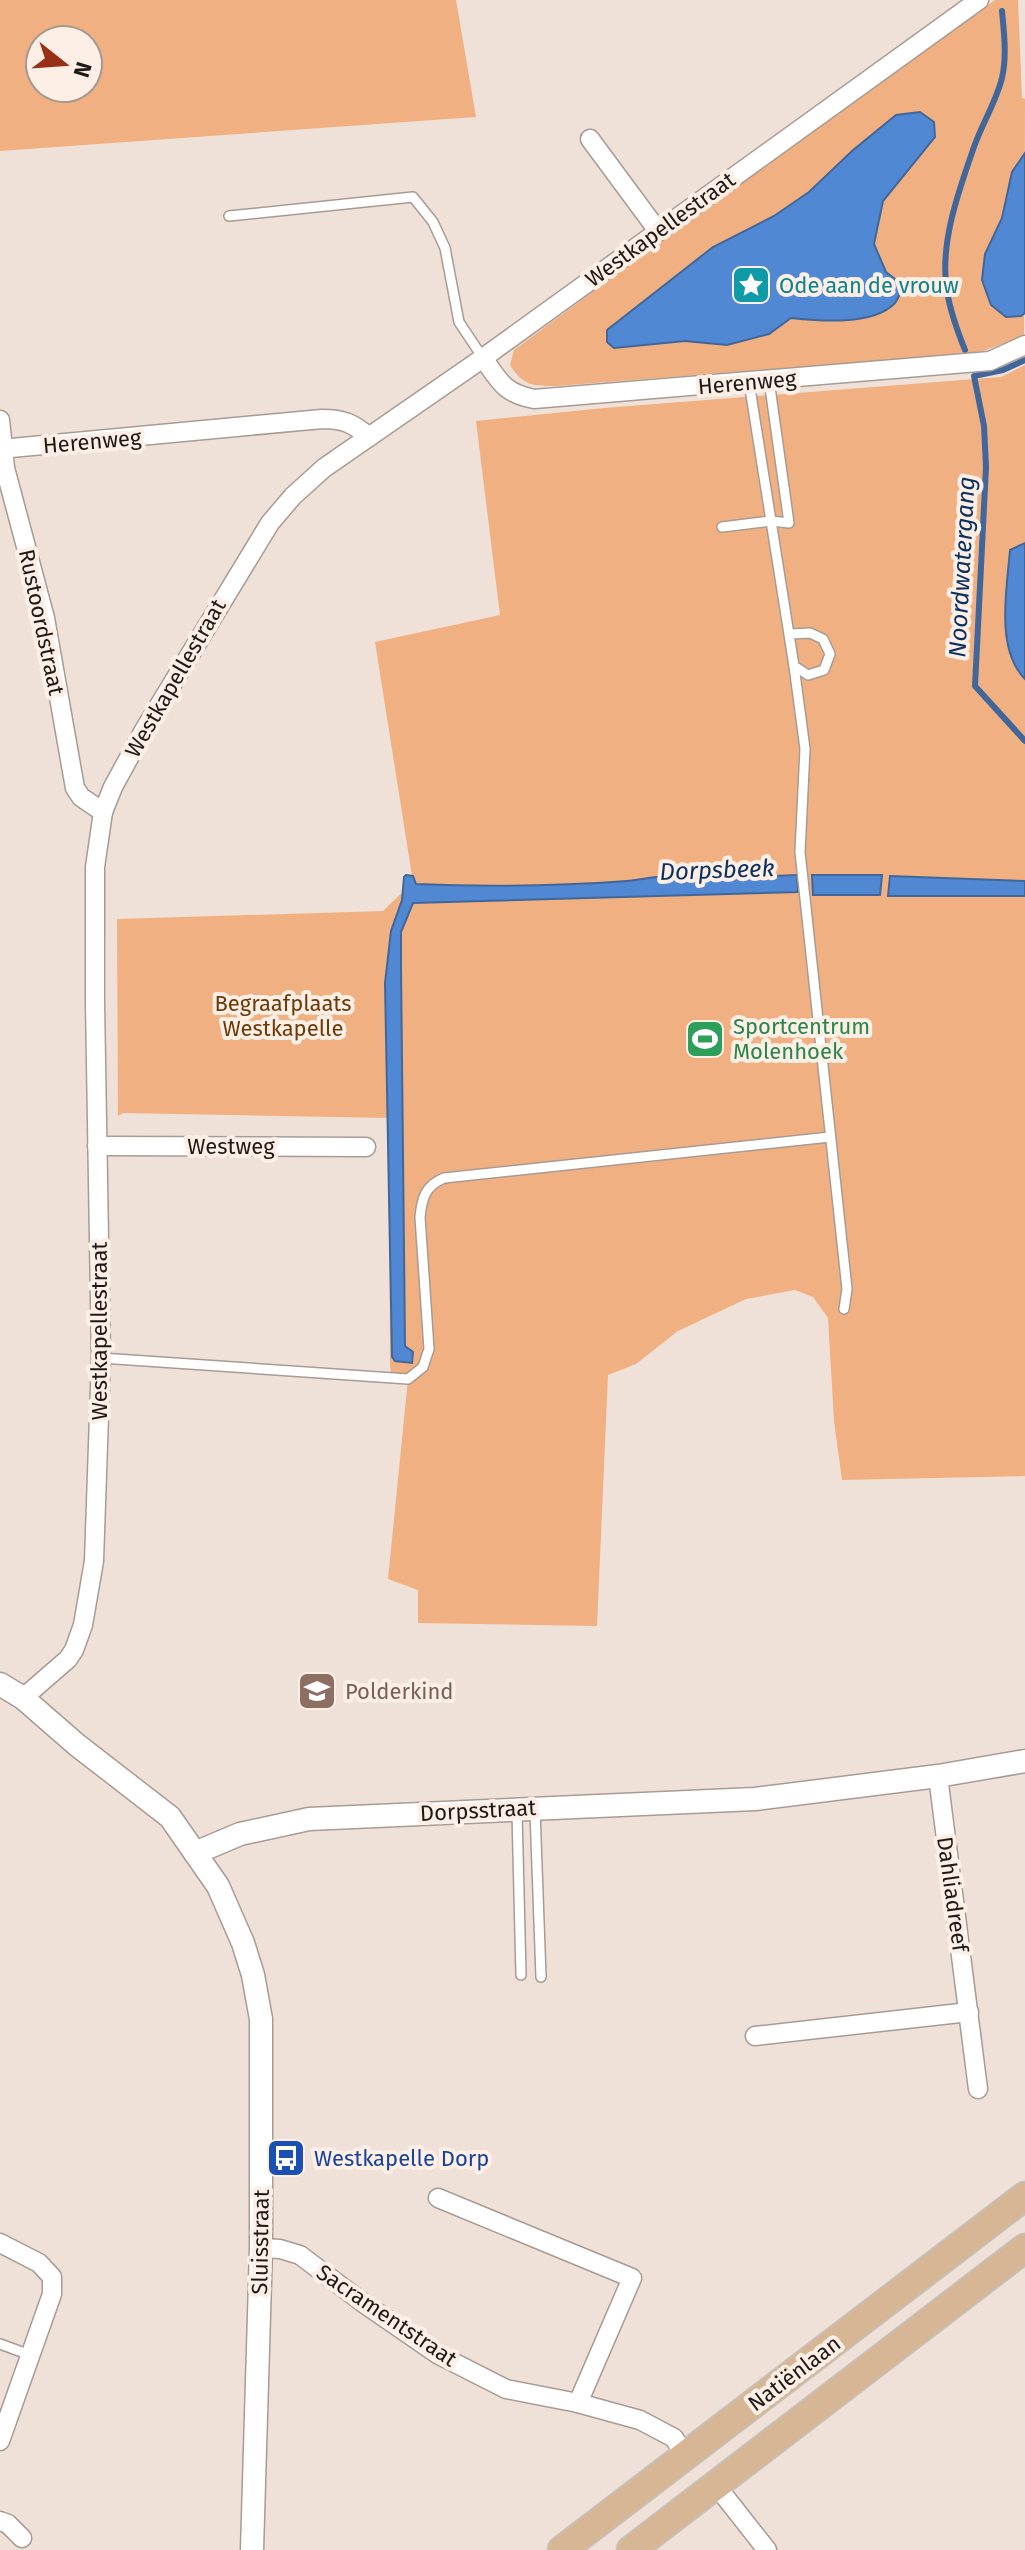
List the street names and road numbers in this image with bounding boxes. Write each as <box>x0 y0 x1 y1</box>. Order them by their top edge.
street label: Westkapellestraat <box>580 166 741 293</box>
street label: Herenweg <box>697 365 798 400</box>
street label: Herenweg <box>42 424 143 459</box>
street label: Rustoordstraat <box>13 547 70 698</box>
street label: Westkapellestraat <box>119 594 232 762</box>
street label: Westweg <box>187 1133 275 1160</box>
street label: Westkapellestraat <box>86 1242 113 1420</box>
street label: Dorpsstraat <box>419 1794 537 1827</box>
street label: Dahliadreef <box>931 1835 974 1955</box>
street label: Sluisstraat <box>246 2189 275 2295</box>
street label: Sacramentstraat <box>311 2258 462 2372</box>
street label: Natiënlaan <box>743 2330 846 2417</box>

